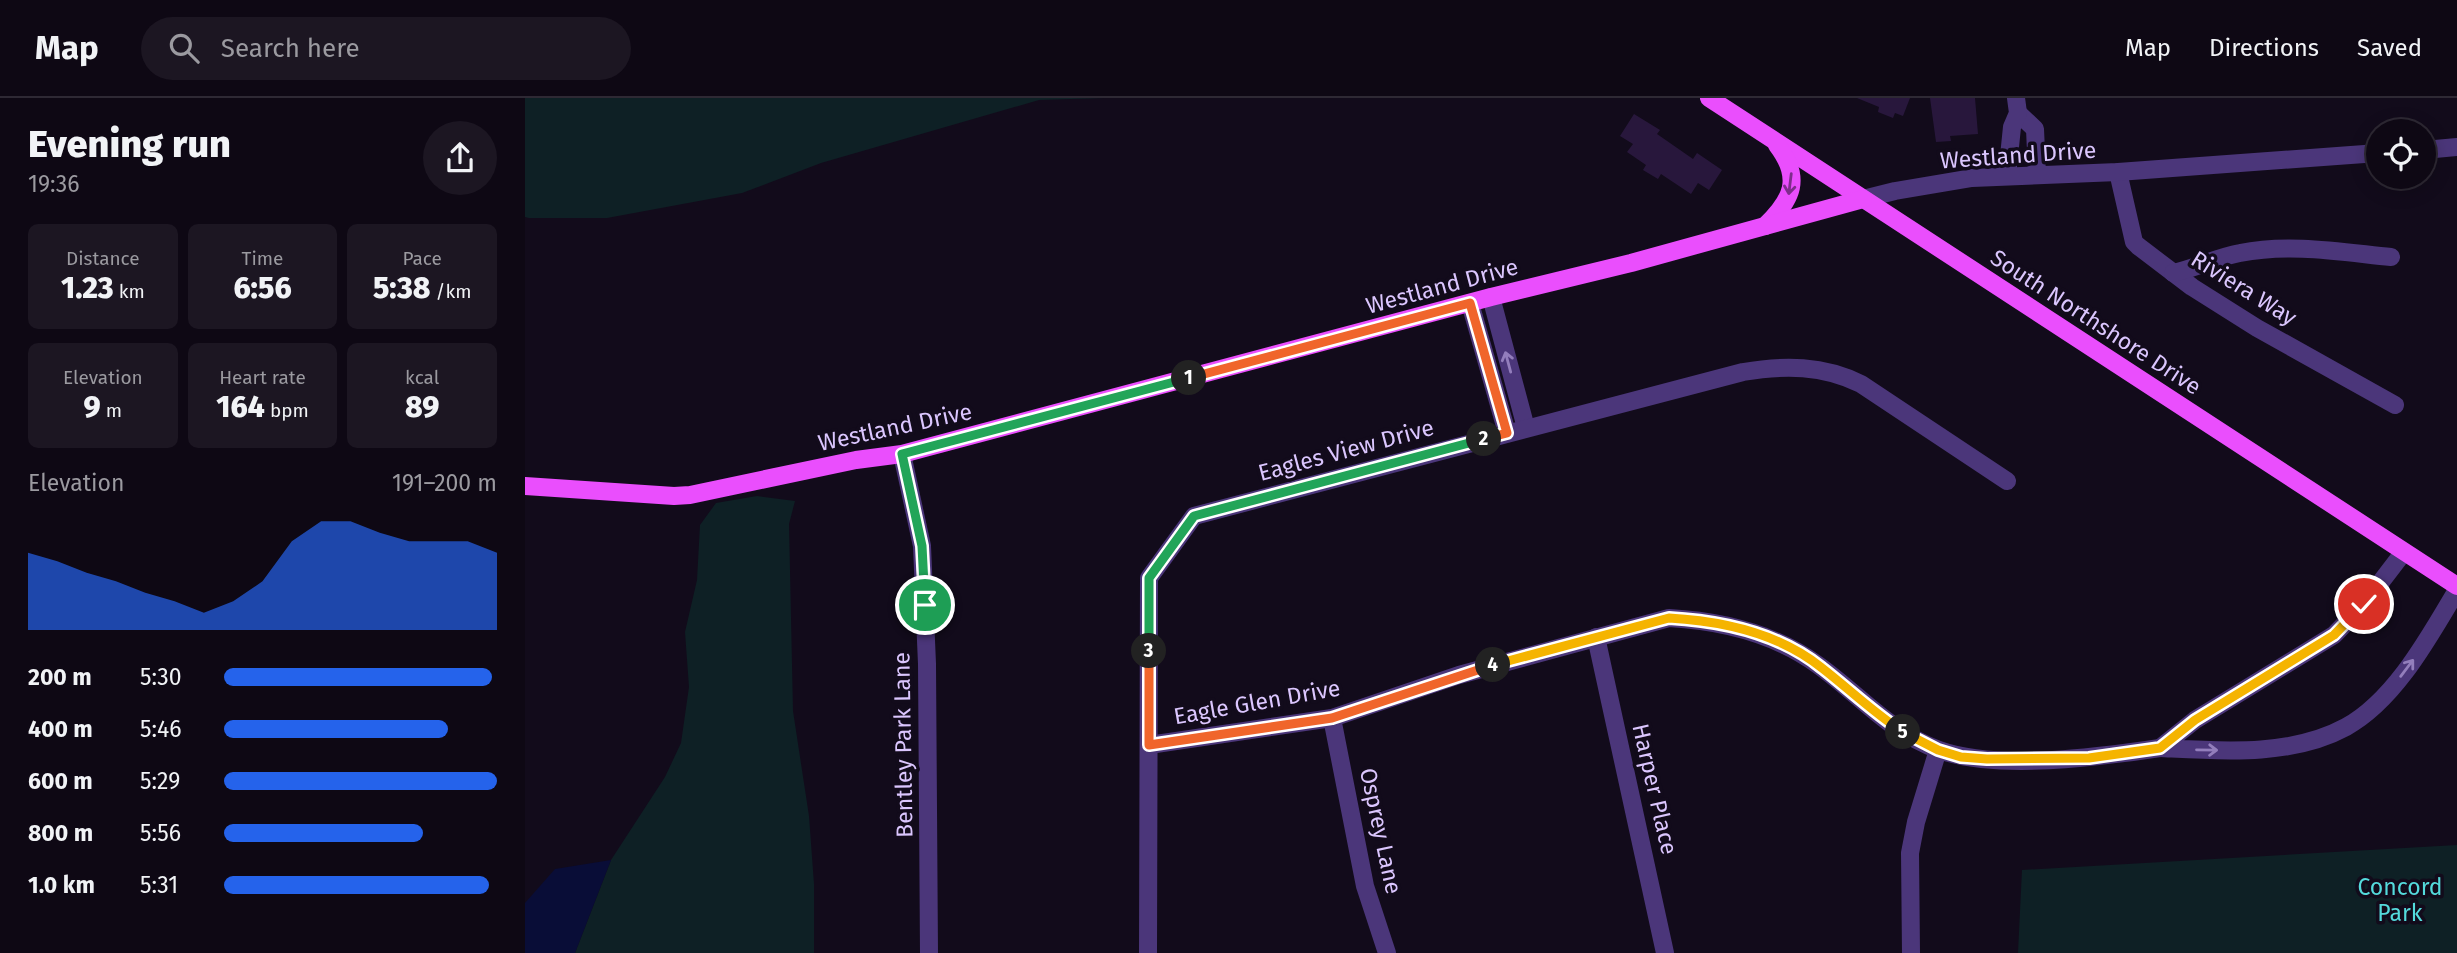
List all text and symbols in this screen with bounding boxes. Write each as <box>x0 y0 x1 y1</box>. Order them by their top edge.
search box <box>141 17 631 80</box>
text: Map <box>35 28 99 68</box>
icon: search <box>165 29 203 67</box>
text: Search here <box>221 33 360 64</box>
text: Map <box>2125 34 2171 62</box>
text: Directions <box>2209 34 2319 62</box>
text: Saved <box>2357 34 2422 62</box>
map controls <box>2366 119 2436 189</box>
button: locate <box>2366 119 2436 189</box>
text: Evening run <box>28 121 231 167</box>
button: share <box>423 121 497 195</box>
street label: Westland Drive <box>1939 136 2097 174</box>
text: 19:36 <box>28 170 80 198</box>
one-way arrow <box>1783 172 1796 195</box>
street label: South Northshore Drive <box>1985 243 2207 401</box>
street label: Riviera Way <box>2186 245 2303 332</box>
text: Distance <box>66 247 140 270</box>
text: Time <box>242 247 283 270</box>
text: Pace <box>402 247 442 270</box>
street label: Westland Drive <box>1363 252 1521 320</box>
text: 1.23 <box>61 270 114 306</box>
text: 6:56 <box>233 270 292 306</box>
text: 5:38 <box>373 270 431 306</box>
text: km <box>114 280 145 303</box>
text: /km <box>431 280 471 303</box>
one-way arrow <box>1501 352 1514 374</box>
pin: 1 <box>1171 360 1207 396</box>
text: Elevation <box>63 366 143 389</box>
text: Heart rate <box>219 366 306 389</box>
text: kcal <box>405 366 439 389</box>
text: 1 <box>1184 366 1193 389</box>
text: 9 <box>84 389 101 425</box>
text: 164 <box>216 389 265 425</box>
text: 89 <box>405 389 439 425</box>
street label: Westland Drive <box>816 397 974 457</box>
text: m <box>101 399 122 422</box>
text: bpm <box>265 399 309 422</box>
street label: Eagles View Drive <box>1255 413 1437 487</box>
pin: 2 <box>1467 422 1501 456</box>
text: 2 <box>1479 427 1488 450</box>
text: Elevation <box>28 469 124 497</box>
text: 191–200 m <box>392 469 497 497</box>
pin <box>2334 574 2394 634</box>
pin <box>895 575 955 635</box>
icon: check <box>2345 585 2383 623</box>
icon: arrive <box>906 586 944 624</box>
pin: 3 <box>1131 634 1167 668</box>
text: 3 <box>1144 639 1153 662</box>
pin: 4 <box>1475 648 1511 682</box>
street label: Bentley Park Lane <box>887 652 919 838</box>
text: 4 <box>1487 653 1498 676</box>
one-way arrow <box>2399 659 2414 678</box>
text: 200 m <box>28 663 92 691</box>
text: 5:30 <box>140 663 182 691</box>
street label: Eagle Glen Drive <box>1171 674 1343 730</box>
pin: 5 <box>1885 714 1921 750</box>
text: 400 m <box>28 715 93 743</box>
text: 5:46 <box>140 715 181 743</box>
text: 5 <box>1897 720 1908 743</box>
street label: Harper Place <box>1626 721 1684 857</box>
one-way arrow <box>2195 743 2218 757</box>
street label: Osprey Lane <box>1354 765 1408 897</box>
text: 600 m <box>28 767 93 795</box>
text: 5:29 <box>140 767 180 795</box>
text: 800 m <box>28 819 93 847</box>
text: 5:56 <box>140 819 181 847</box>
text: 1.0 km <box>28 871 95 899</box>
text: 5:31 <box>140 871 178 899</box>
park label: Concord Park <box>2357 873 2443 927</box>

